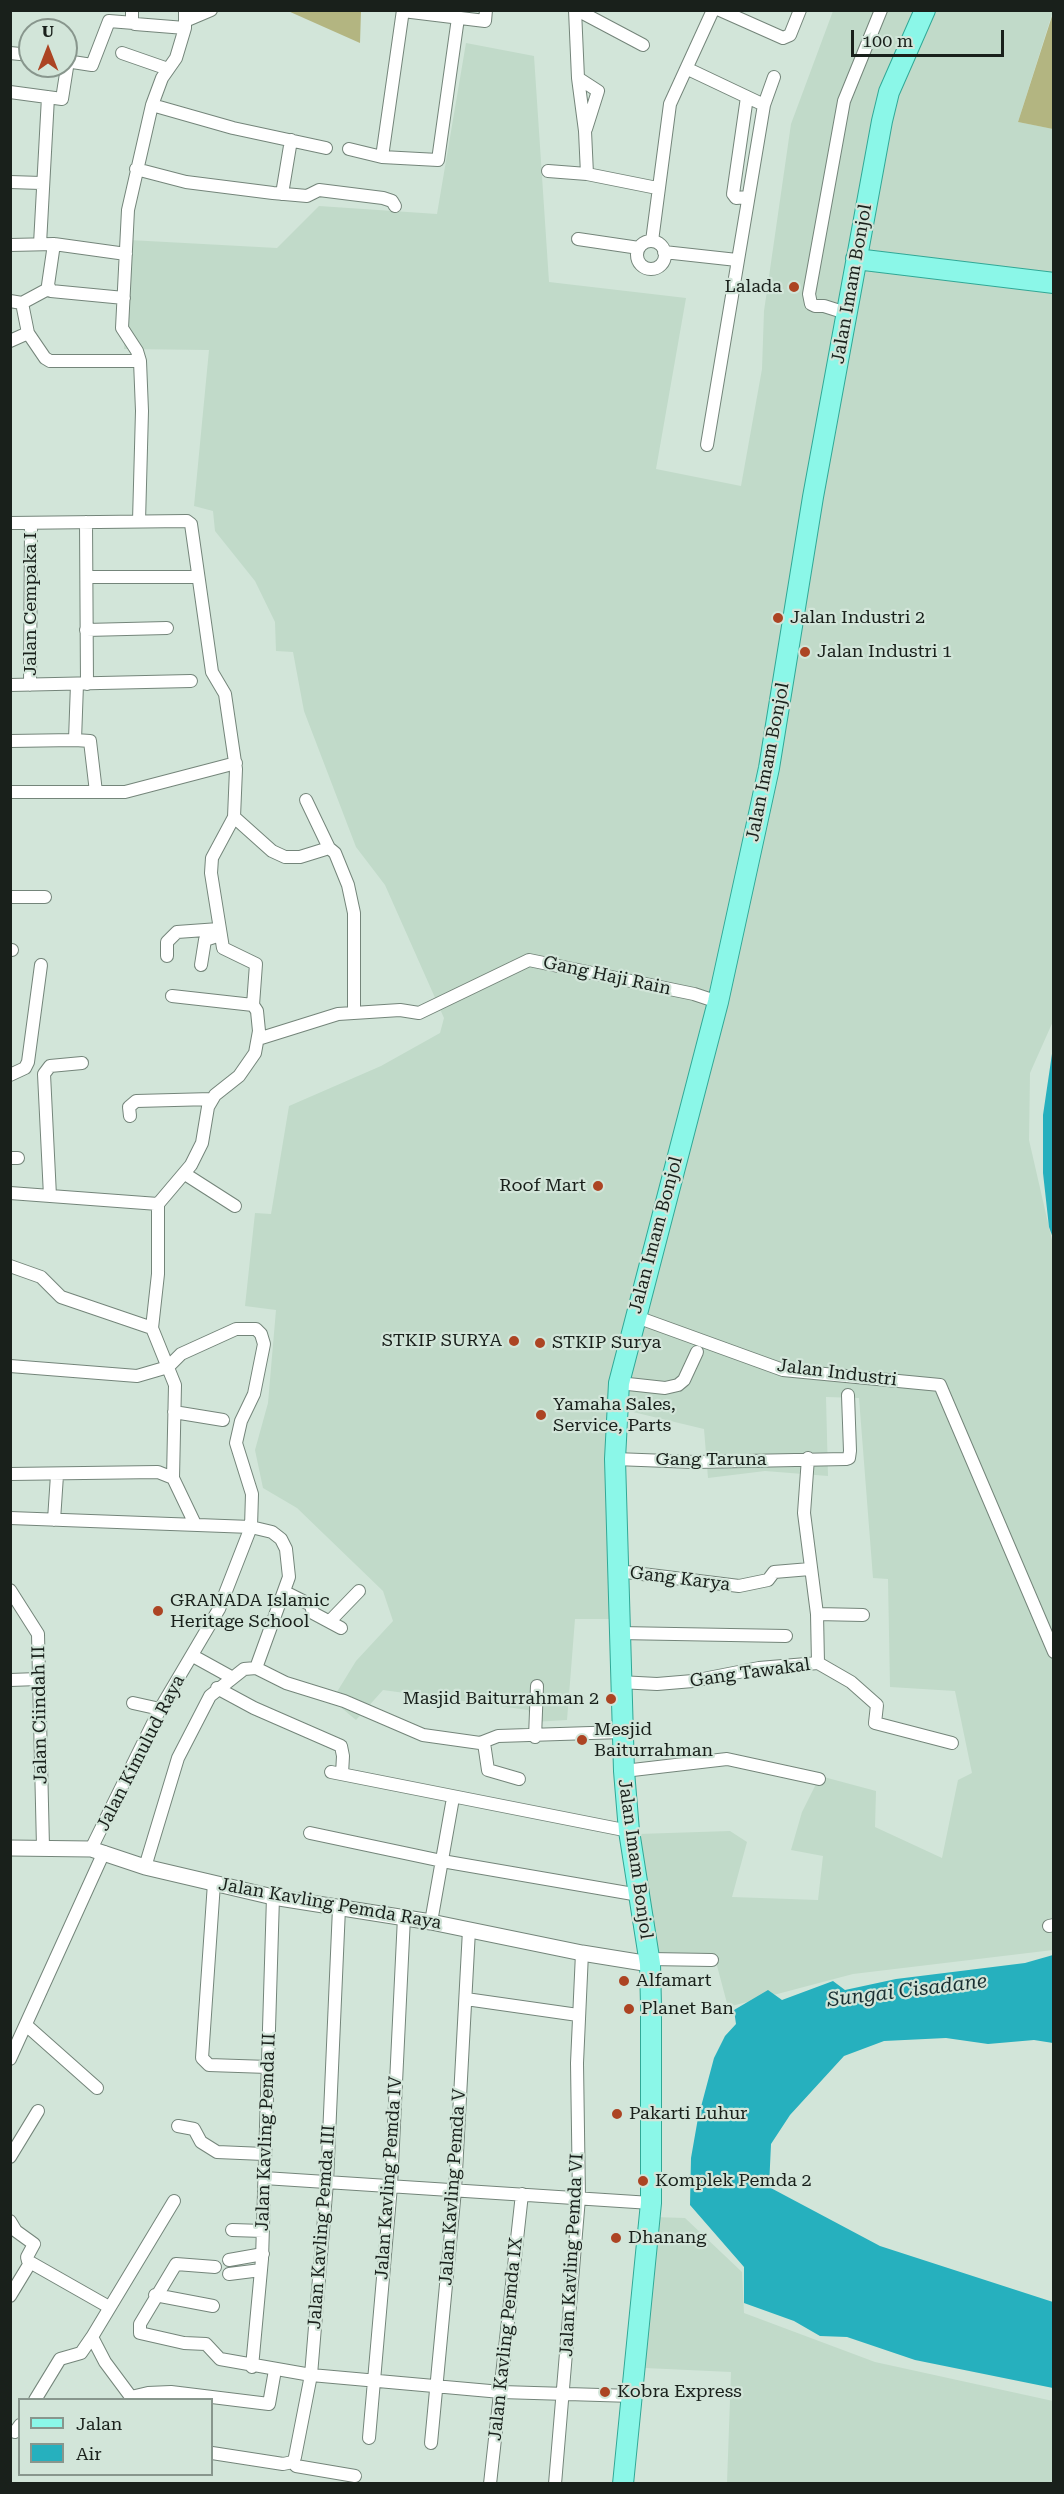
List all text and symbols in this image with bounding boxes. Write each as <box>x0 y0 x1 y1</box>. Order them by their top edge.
north arrow <box>18 18 78 78</box>
scale bar <box>854 18 1007 56</box>
text: U <box>42 22 54 41</box>
text: 100 m <box>862 30 913 51</box>
street label: Jalan Imam Bonjol <box>827 203 877 365</box>
place label: Lalada <box>724 276 782 298</box>
marker: Lalada <box>787 280 801 294</box>
street label: Jalan Cempaka I <box>20 532 42 676</box>
place label: Jalan Industri 2 <box>790 607 925 629</box>
marker: Jalan Industri 2 <box>771 611 785 625</box>
place label: Jalan Industri 1 <box>817 641 952 663</box>
marker: Jalan Industri 1 <box>798 645 812 659</box>
street label: Jalan Imam Bonjol <box>742 681 794 843</box>
street label: Gang Haji Rain <box>541 952 673 1000</box>
street label: Jalan Imam Bonjol <box>625 1154 687 1316</box>
place label: Roof Mart <box>499 1175 586 1197</box>
marker: Roof Mart <box>591 1179 605 1193</box>
place label: STKIP SURYA <box>382 1330 502 1352</box>
place label: STKIP Surya <box>552 1332 661 1354</box>
marker: STKIP SURYA <box>507 1334 521 1348</box>
marker: STKIP Surya <box>533 1336 547 1350</box>
street label: Jalan Industri <box>776 1355 898 1391</box>
place label: Yamaha Sales, Service, Parts <box>553 1394 676 1436</box>
marker: Yamaha Sales, Service, Parts <box>534 1408 548 1422</box>
street label: Gang Taruna <box>655 1449 767 1471</box>
street label: Gang Karya <box>629 1562 731 1596</box>
place label: GRANADA Islamic Heritage School <box>170 1590 330 1632</box>
marker: GRANADA Islamic Heritage School <box>151 1604 165 1618</box>
street label: Jalan Ciindah II <box>28 1646 52 1784</box>
street label: Gang Tawakal <box>689 1654 811 1692</box>
street label: Jalan Kimulud Raya <box>92 1672 190 1834</box>
place label: Masjid Baiturrahman 2 <box>403 1688 599 1710</box>
marker: Masjid Baiturrahman 2 <box>604 1692 618 1706</box>
place label: Mesjid Baiturrahman <box>594 1719 713 1762</box>
marker: Mesjid Baiturrahman <box>575 1733 589 1747</box>
street label: Jalan Imam Bonjol <box>613 1777 657 1941</box>
street label: Jalan Kavling Pemda Raya <box>217 1874 443 1934</box>
water label: Sungai Cisadane <box>826 1969 988 2013</box>
place label: Alfamart <box>636 1970 711 1992</box>
marker: Alfamart <box>617 1974 631 1988</box>
place label: Planet Ban <box>641 1998 734 2020</box>
marker: Planet Ban <box>622 2002 636 2016</box>
street label: Jalan Kavling Pemda II <box>252 2033 280 2231</box>
street label: Jalan Kavling Pemda IV <box>371 2076 407 2280</box>
street label: Jalan Kavling Pemda V <box>435 2088 471 2286</box>
place label: Pakarti Luhur <box>629 2103 748 2125</box>
marker: Pakarti Luhur <box>610 2107 624 2121</box>
street label: Jalan Kavling Pemda III <box>304 2124 340 2330</box>
street label: Jalan Kavling Pemda VI <box>556 2153 588 2357</box>
place label: Komplek Pemda 2 <box>655 2170 812 2192</box>
marker: Komplek Pemda 2 <box>636 2174 650 2188</box>
place label: Dhanang <box>628 2227 706 2249</box>
marker: Dhanang <box>609 2231 623 2245</box>
street label: Jalan Kavling Pemda IX <box>485 2236 527 2442</box>
place label: Kobra Express <box>617 2381 742 2403</box>
marker: Kobra Express <box>598 2385 612 2399</box>
legend <box>18 2398 213 2476</box>
text: Jalan <box>76 2413 122 2434</box>
text: Air <box>76 2443 102 2464</box>

